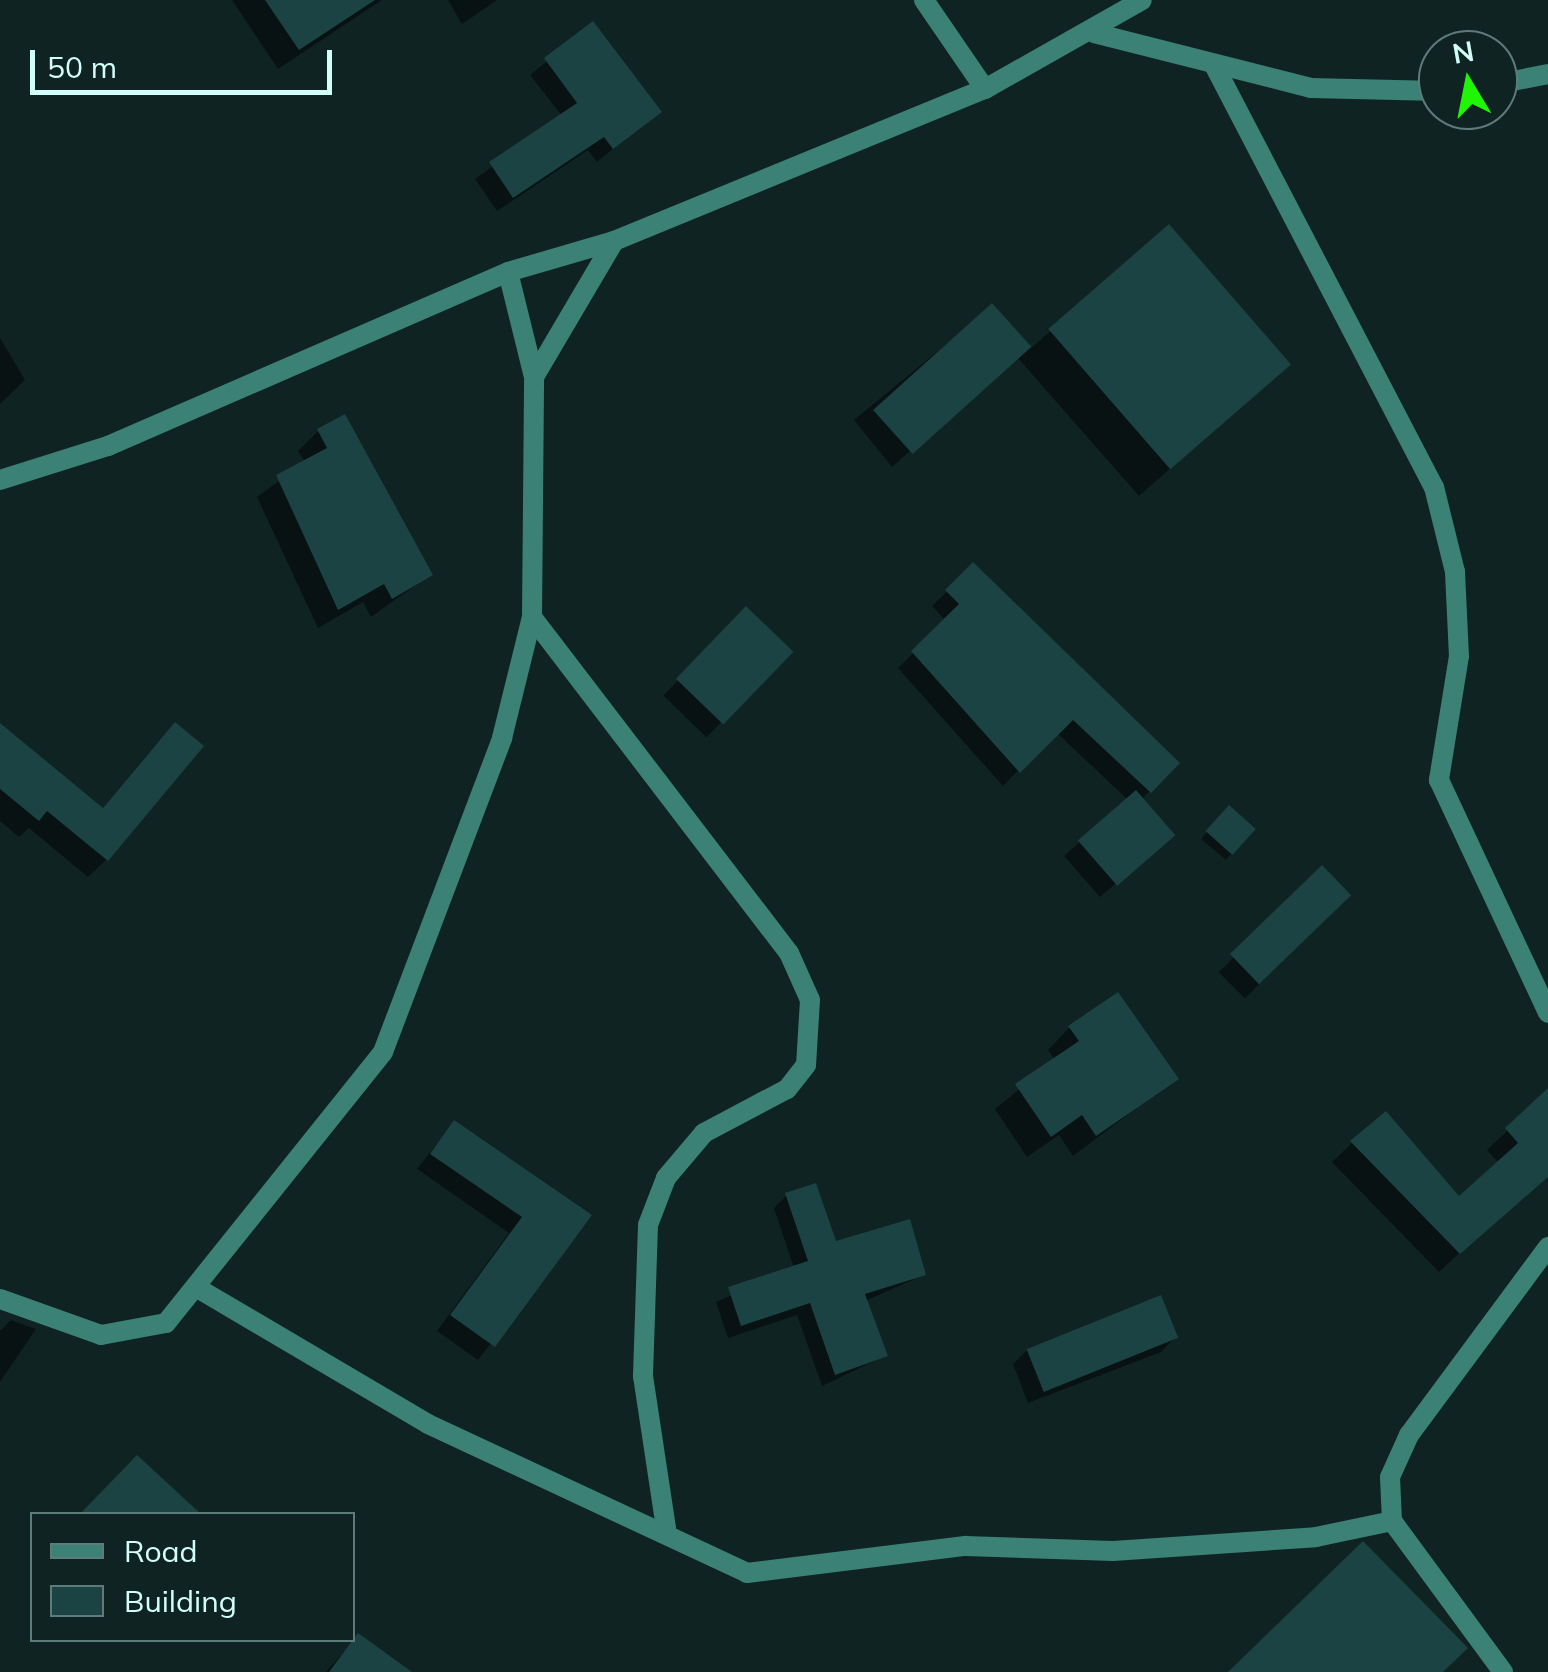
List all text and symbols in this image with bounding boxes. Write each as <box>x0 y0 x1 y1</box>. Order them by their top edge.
scale bar <box>35 30 338 92</box>
north arrow <box>1418 30 1518 130</box>
text: N <box>1450 33 1476 71</box>
text: 50 m <box>47 48 117 86</box>
legend <box>30 1512 355 1642</box>
text: Road <box>124 1532 198 1570</box>
text: Building <box>124 1582 237 1620</box>

